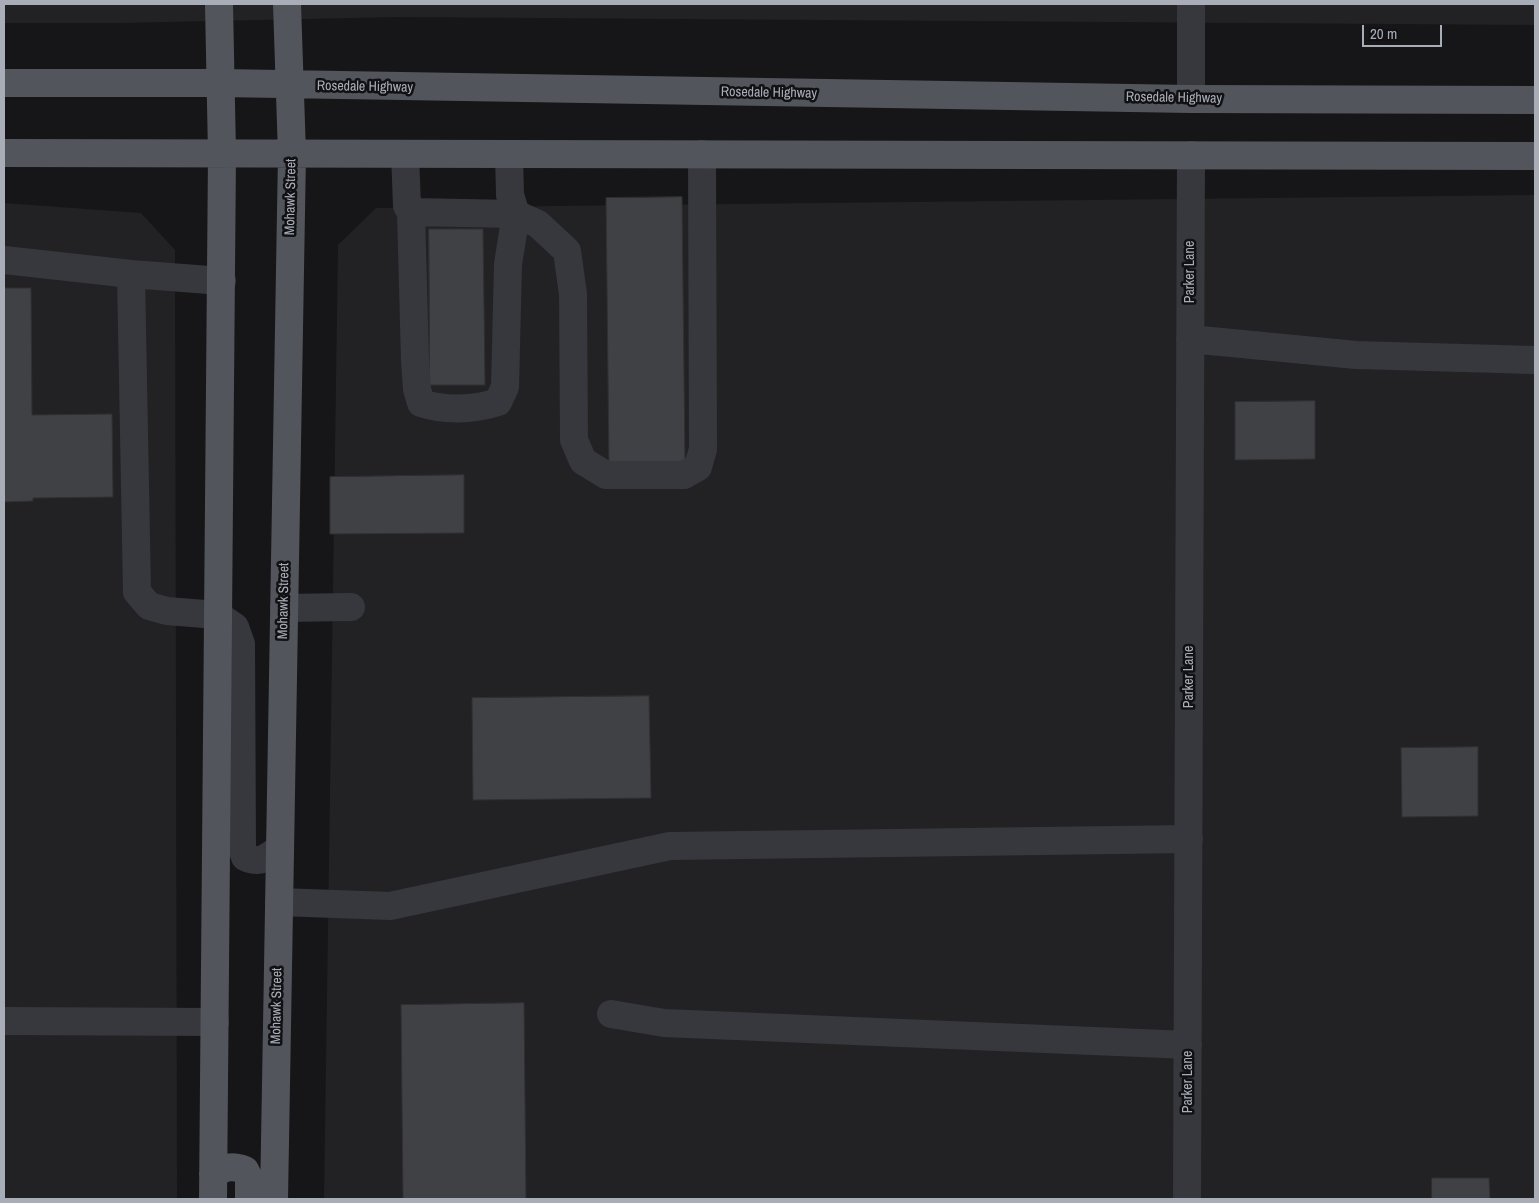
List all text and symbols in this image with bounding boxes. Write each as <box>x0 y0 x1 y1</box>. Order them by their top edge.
scale bar <box>1364 15 1444 47</box>
text: 20 m <box>1370 23 1397 44</box>
street label: Rosedale Highway <box>317 78 413 96</box>
street label: Rosedale Highway <box>721 84 817 102</box>
street label: Rosedale Highway <box>1126 89 1222 107</box>
street label: Mohawk Street <box>282 159 300 235</box>
street label: Parker Lane <box>1182 241 1198 303</box>
street label: Mohawk Street <box>275 563 293 639</box>
street label: Parker Lane <box>1181 646 1197 708</box>
street label: Mohawk Street <box>268 968 286 1044</box>
street label: Parker Lane <box>1180 1051 1196 1113</box>

